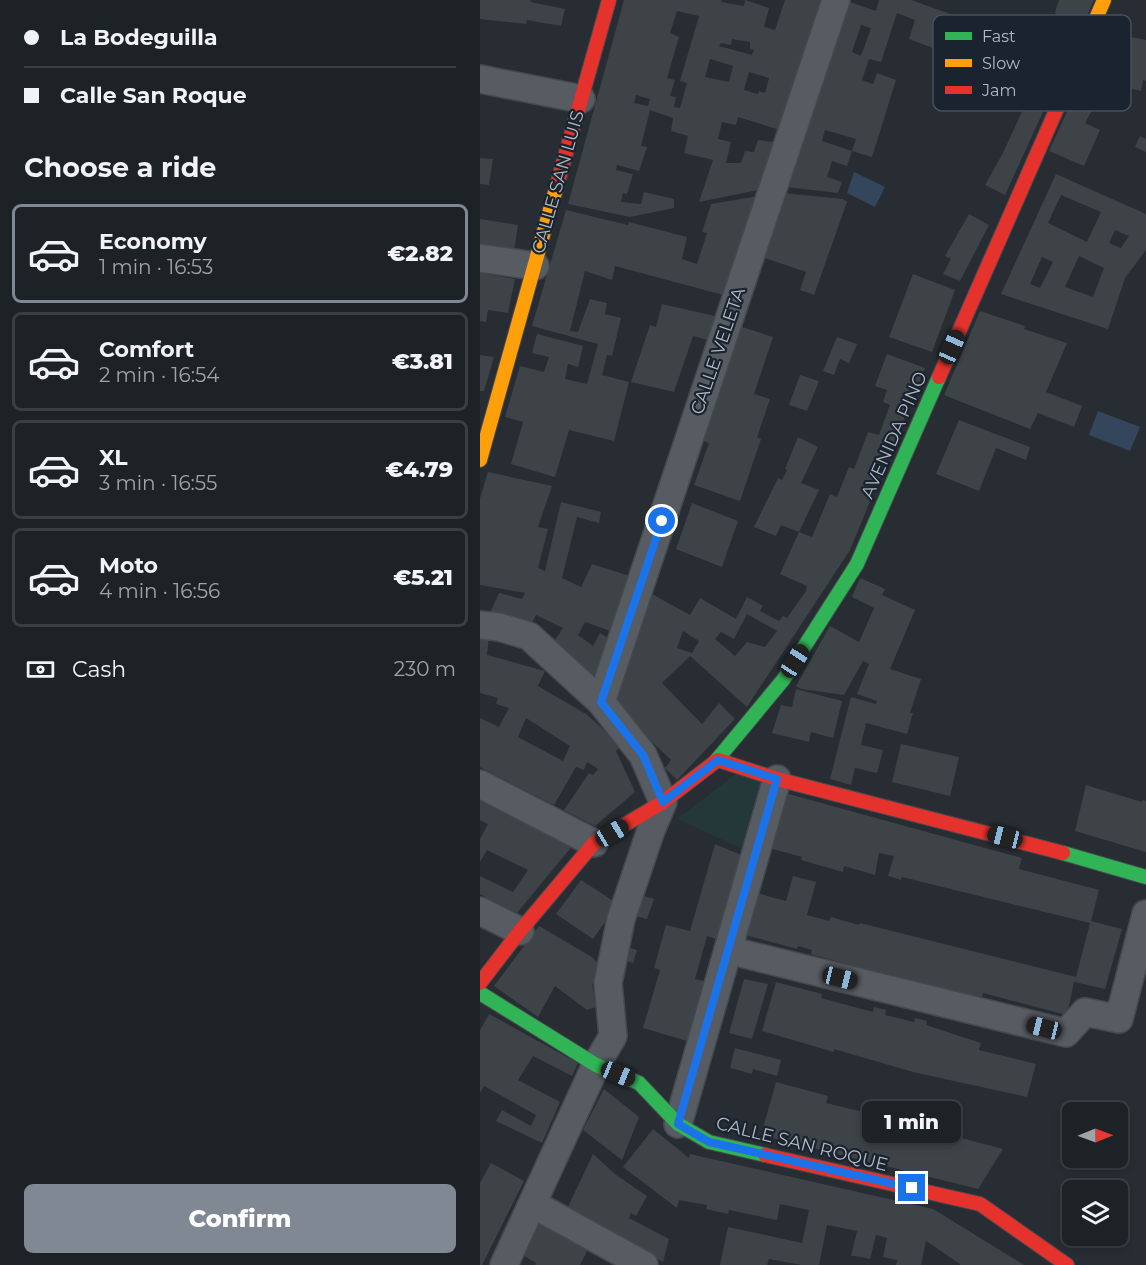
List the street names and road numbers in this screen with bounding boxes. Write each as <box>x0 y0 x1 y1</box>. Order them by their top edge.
street label: CALLE SAN LUIS <box>527 108 589 256</box>
street label: CALLE VELETA <box>686 285 750 417</box>
street label: AVENIDA PINO <box>856 368 932 502</box>
street label: CALLE SAN ROQUE <box>714 1112 890 1176</box>

